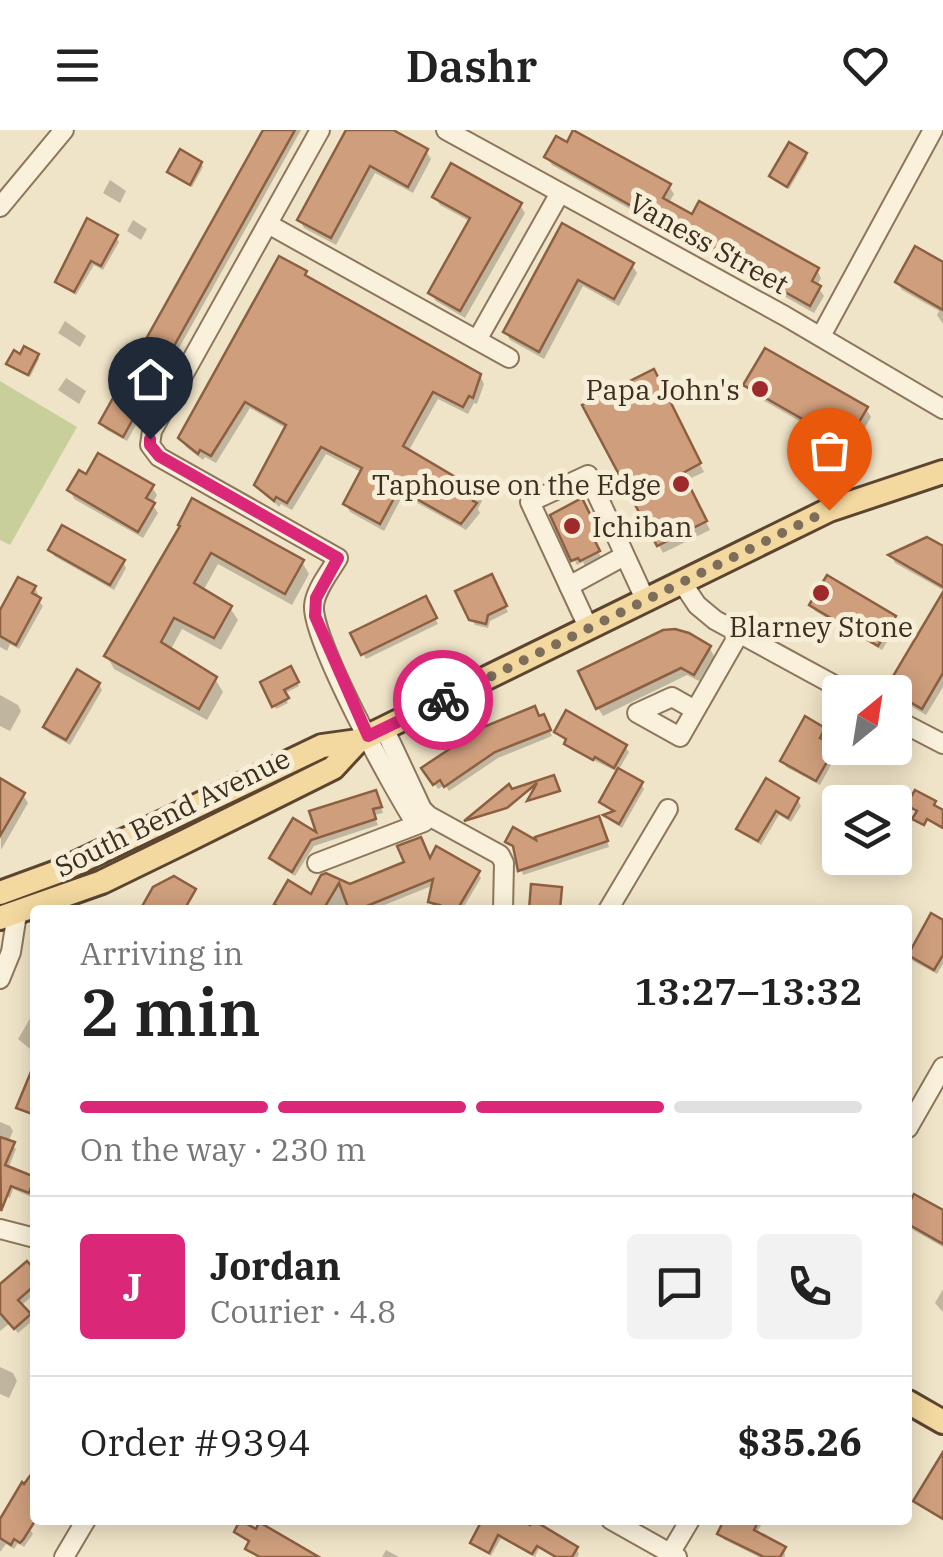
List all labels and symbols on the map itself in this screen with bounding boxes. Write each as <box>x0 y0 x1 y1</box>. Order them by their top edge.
street label: Vaness Street <box>623 184 796 302</box>
pin <box>108 337 193 440</box>
place label: Papa John's <box>585 371 740 408</box>
marker: Papa John's <box>749 378 771 400</box>
pin <box>787 408 872 511</box>
place label: Taphouse on the Edge <box>372 466 661 503</box>
marker: Taphouse on the Edge <box>670 473 692 495</box>
place label: Ichiban <box>592 508 693 545</box>
marker: Ichiban <box>561 515 583 537</box>
marker: Blarney Stone <box>810 582 832 604</box>
place label: Blarney Stone <box>729 608 913 645</box>
courier <box>393 650 493 750</box>
north arrow <box>822 675 912 765</box>
street label: South Bend Avenue <box>48 739 296 885</box>

